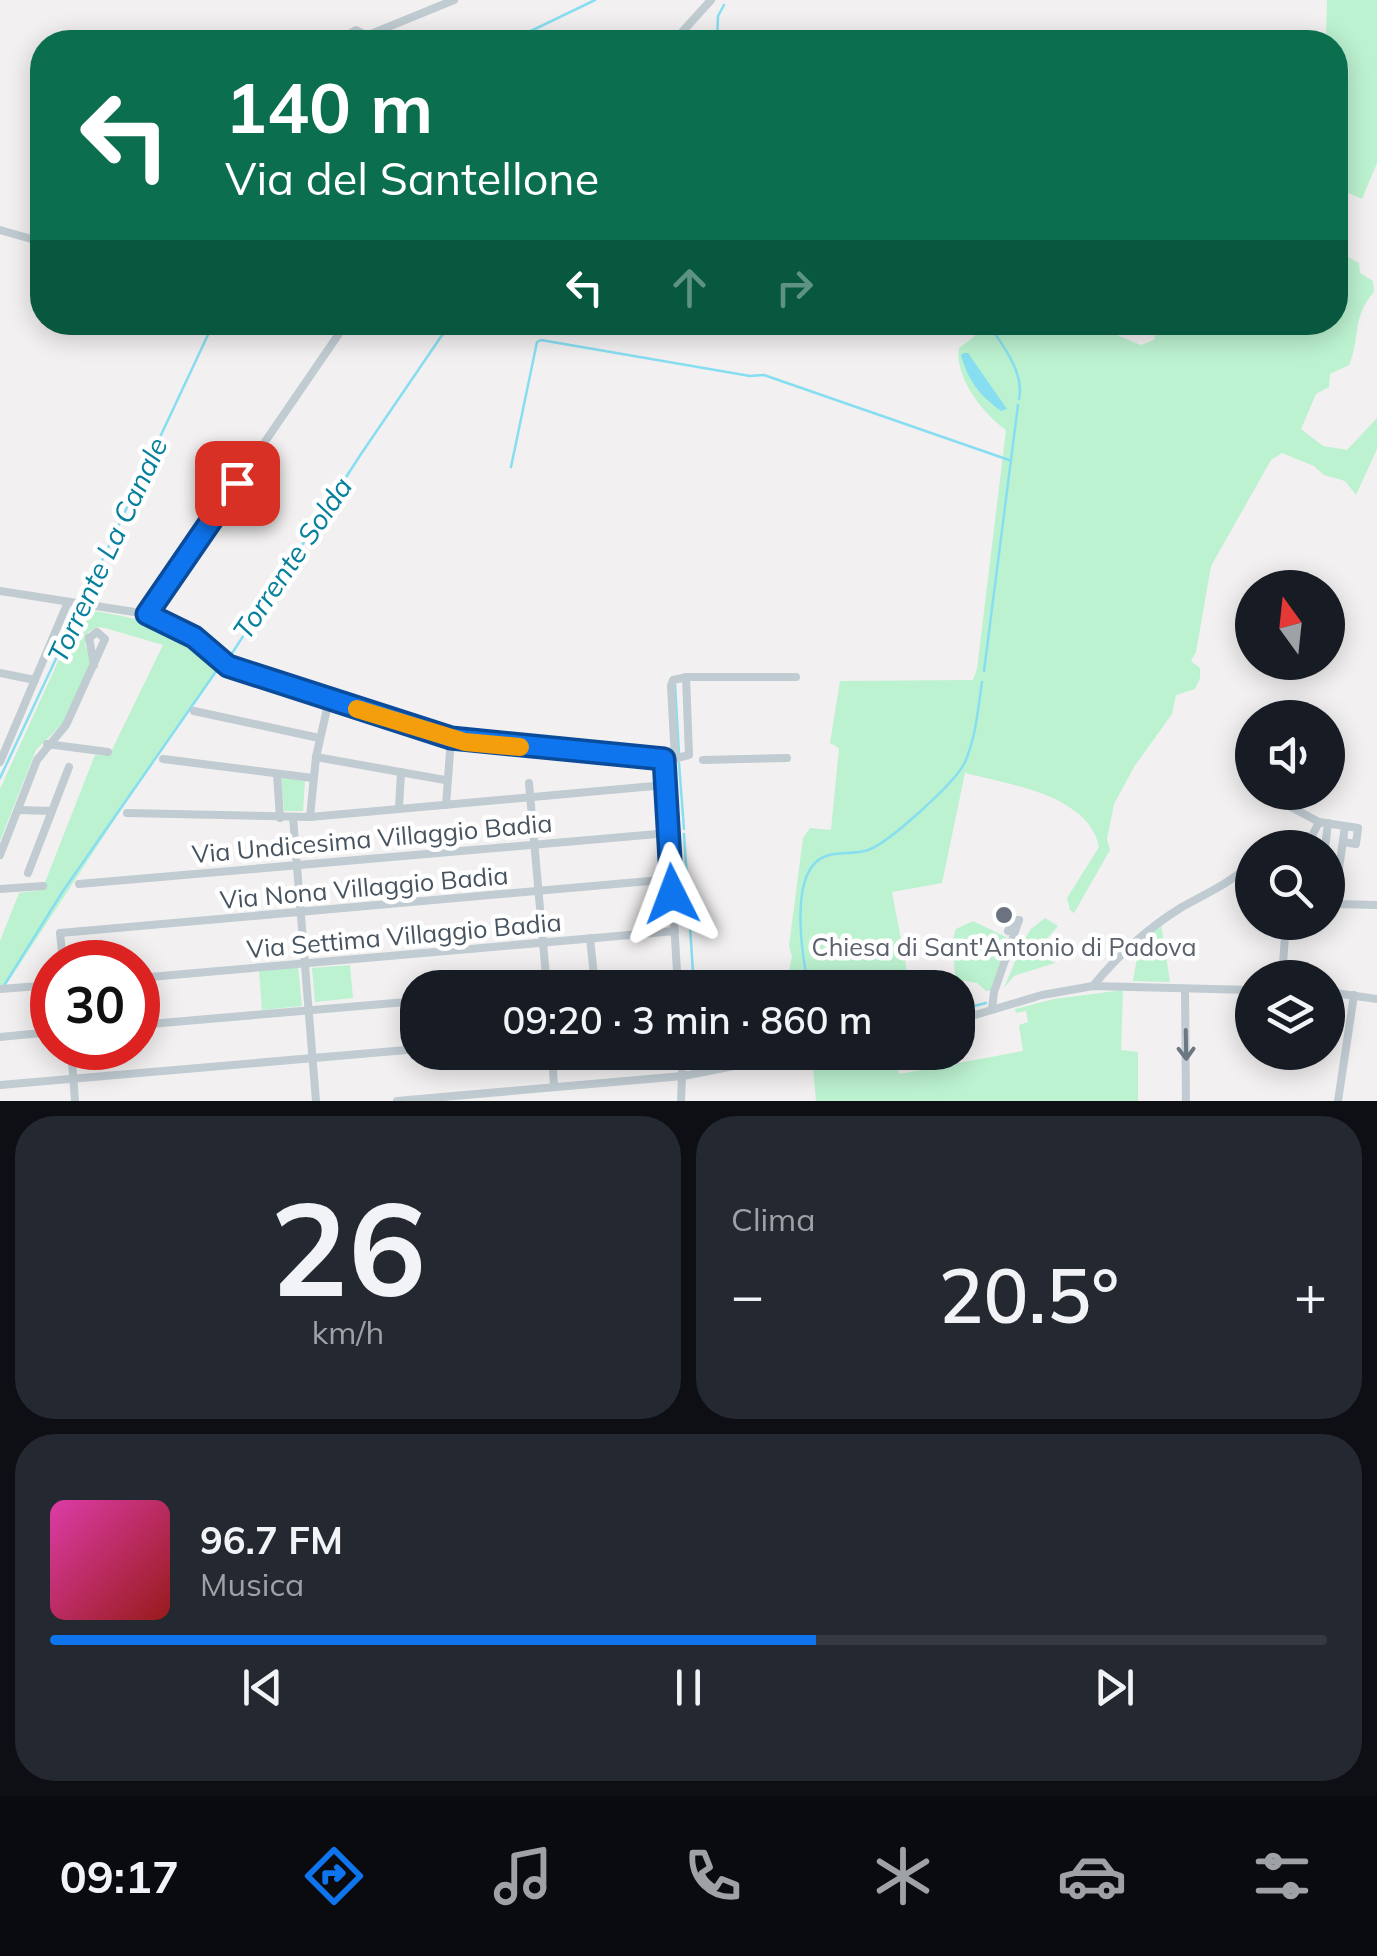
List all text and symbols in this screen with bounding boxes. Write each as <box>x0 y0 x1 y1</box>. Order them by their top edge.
text: 140 m <box>225 63 433 151</box>
icon: left <box>60 70 190 200</box>
text: Via del Santellone <box>225 150 599 206</box>
icon: left <box>557 260 612 315</box>
icon: ahead <box>662 260 717 315</box>
icon: right <box>767 260 822 315</box>
water label: Torrente La Canale <box>39 432 175 668</box>
pin <box>195 441 280 526</box>
icon: arrive <box>210 456 265 511</box>
water label: Torrente Solda <box>225 470 359 646</box>
north arrow <box>1235 570 1345 680</box>
map controls <box>1235 570 1345 1070</box>
button: sound <box>1235 700 1345 810</box>
street label: Via Undicesima Villaggio Badia <box>191 807 553 869</box>
button: search <box>1235 830 1345 940</box>
position arrow <box>620 842 724 946</box>
street label: Via Nona Villaggio Badia <box>219 859 509 915</box>
marker: Chiesa di Sant'Antonio di Padova <box>993 904 1015 926</box>
street label: Via Settima Villaggio Badia <box>245 906 563 964</box>
place label: Chiesa di Sant'Antonio di Padova <box>812 931 1196 962</box>
speed limit sign: 30 <box>30 940 160 1070</box>
button: layers <box>1235 960 1345 1070</box>
text: 09:20 · 3 min · 860 m <box>502 996 873 1044</box>
one-way arrow <box>1176 1028 1195 1060</box>
text: 26 <box>270 1165 426 1329</box>
text: Clima <box>731 1199 815 1239</box>
text: 20.5° <box>939 1248 1119 1342</box>
text: − <box>731 1260 764 1329</box>
text: + <box>1294 1260 1327 1329</box>
text: km/h <box>312 1312 384 1352</box>
text: 96.7 FM <box>200 1516 343 1564</box>
text: Musica <box>200 1564 304 1604</box>
icon: previous <box>235 1660 290 1715</box>
icon: pause <box>661 1660 716 1715</box>
icon: next <box>1087 1660 1142 1715</box>
icon: directions <box>299 1841 369 1911</box>
icon: music <box>488 1841 558 1911</box>
icon: phone <box>678 1841 748 1911</box>
icon: climate <box>868 1841 938 1911</box>
icon: car <box>1057 1841 1127 1911</box>
icon: filters <box>1247 1841 1317 1911</box>
text: 09:17 <box>60 1848 179 1904</box>

